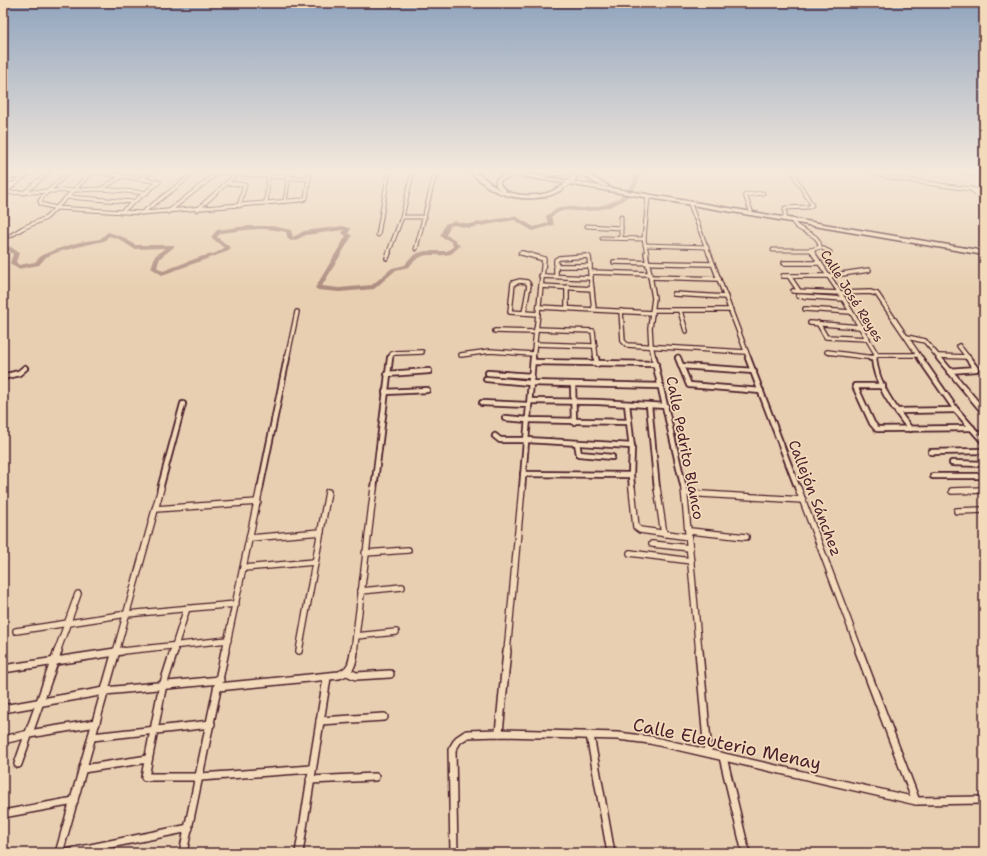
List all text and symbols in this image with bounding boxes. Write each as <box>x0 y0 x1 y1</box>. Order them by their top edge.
street label: Calle José Reyes <box>817 247 887 345</box>
street label: Calle Pedrito Blanco <box>661 375 709 521</box>
street label: Callejón Sánchez <box>784 437 846 559</box>
street label: Calle Eleuterio Menay <box>631 712 823 776</box>

